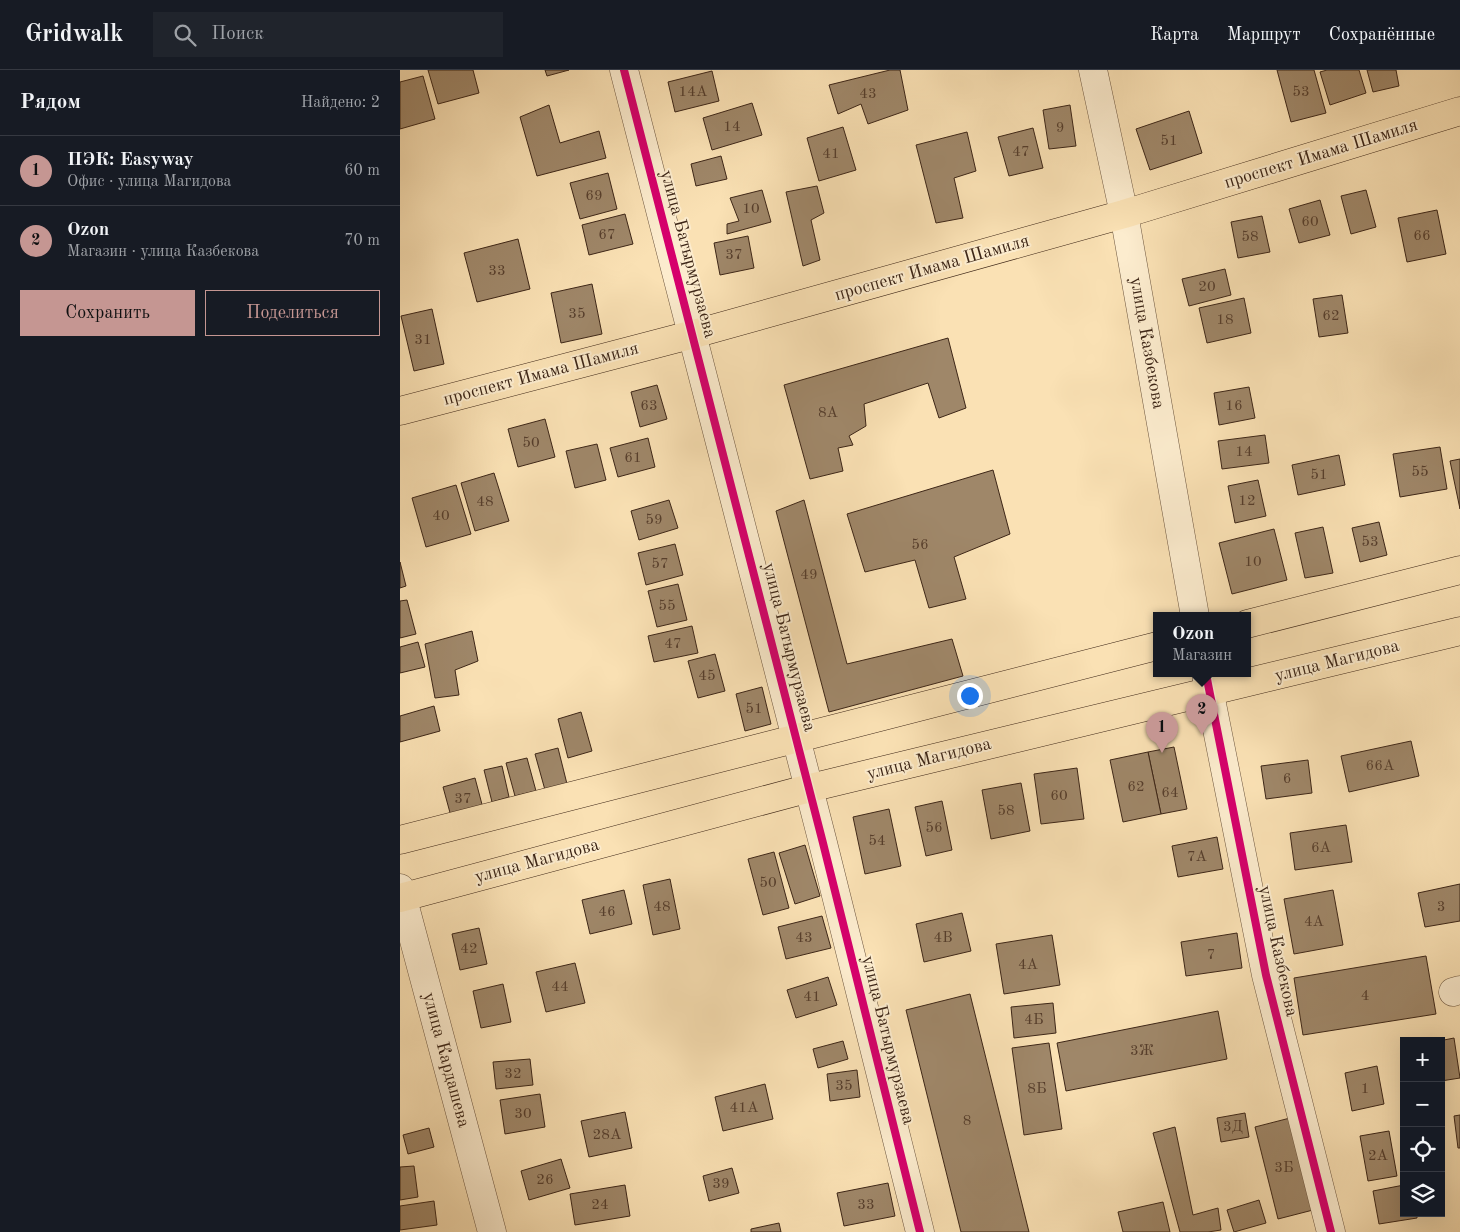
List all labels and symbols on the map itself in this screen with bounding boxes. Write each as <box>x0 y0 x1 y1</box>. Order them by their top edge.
house number: 14А <box>679 85 708 100</box>
house number: 53 <box>1292 85 1310 100</box>
house number: 43 <box>859 87 877 102</box>
street label: проспект Имама Шамиля <box>1222 116 1420 192</box>
house number: 14 <box>723 120 741 135</box>
house number: 9 <box>1056 121 1064 136</box>
house number: 51 <box>1160 134 1178 149</box>
house number: 47 <box>1012 145 1030 160</box>
house number: 41 <box>822 147 840 162</box>
street label: улица Батырмурзаева <box>657 168 719 340</box>
house number: 69 <box>585 189 603 204</box>
house number: 10 <box>742 202 760 217</box>
house number: 60 <box>1301 215 1319 230</box>
house number: 67 <box>598 228 616 243</box>
house number: 66 <box>1413 229 1431 244</box>
house number: 58 <box>1241 230 1259 245</box>
street label: проспект Имама Шамиля <box>833 232 1031 304</box>
house number: 37 <box>725 248 743 263</box>
house number: 33 <box>488 264 506 279</box>
street label: улица Казбекова <box>1127 276 1167 410</box>
house number: 20 <box>1198 280 1216 295</box>
house number: 35 <box>568 307 586 322</box>
house number: 62 <box>1322 309 1340 324</box>
house number: 18 <box>1216 313 1234 328</box>
house number: 31 <box>414 333 432 348</box>
street label: проспект Имама Шамиля <box>441 339 641 409</box>
house number: 63 <box>640 399 658 414</box>
house number: 16 <box>1225 399 1243 414</box>
house number: 8А <box>818 406 839 421</box>
house number: 50 <box>522 436 540 451</box>
house number: 14 <box>1235 445 1253 460</box>
house number: 61 <box>624 451 642 466</box>
house number: 55 <box>1411 465 1429 480</box>
house number: 51 <box>1310 468 1328 483</box>
house number: 12 <box>1238 494 1256 509</box>
house number: 48 <box>476 495 494 510</box>
house number: 40 <box>432 509 450 524</box>
house number: 59 <box>645 513 663 528</box>
house number: 53 <box>1361 535 1379 550</box>
house number: 56 <box>911 538 929 553</box>
house number: 10 <box>1244 555 1262 570</box>
house number: 57 <box>651 557 669 572</box>
street label: улица Батырмурзаева <box>759 561 819 733</box>
house number: 49 <box>800 568 818 583</box>
house number: 55 <box>658 599 676 614</box>
house number: 47 <box>664 637 682 652</box>
street label: улица Магидова <box>1273 637 1401 685</box>
house number: 45 <box>698 669 716 684</box>
your location <box>957 683 983 709</box>
pin: 2 <box>1186 694 1218 735</box>
house number: 51 <box>745 702 763 717</box>
pin: 1 <box>1146 712 1178 753</box>
street label: улица Магидова <box>865 735 993 783</box>
house number: 66А <box>1366 759 1395 774</box>
house number: 6 <box>1283 772 1291 787</box>
house number: 62 <box>1127 780 1145 795</box>
house number: 64 <box>1161 786 1179 801</box>
house number: 60 <box>1050 789 1068 804</box>
house number: 37 <box>454 792 472 807</box>
house number: 58 <box>997 804 1015 819</box>
house number: 56 <box>925 821 943 836</box>
house number: 54 <box>868 834 886 849</box>
street label: улица Магидова <box>473 836 601 886</box>
house number: 6А <box>1311 841 1332 856</box>
house number: 7А <box>1187 850 1208 865</box>
house number: 50 <box>759 876 777 891</box>
street label: улица Казбекова <box>1255 884 1301 1018</box>
house number: 48 <box>653 900 671 915</box>
house number: 3 <box>1437 900 1445 915</box>
house number: 46 <box>598 905 616 920</box>
house number: 4А <box>1304 915 1325 930</box>
house number: 43 <box>795 931 813 946</box>
house number: 4В <box>933 931 953 946</box>
house number: 42 <box>460 942 478 957</box>
house number: 7 <box>1207 948 1215 963</box>
street label: улица Батырмурзаева <box>858 954 918 1126</box>
house number: 4А <box>1018 958 1039 973</box>
house number: 44 <box>551 980 569 995</box>
house number: 4 <box>1361 989 1369 1004</box>
street label: улица Кардашева <box>419 990 473 1130</box>
house number: 41 <box>803 990 821 1005</box>
house number: 4Б <box>1024 1013 1044 1028</box>
house number: 3Ж <box>1130 1044 1154 1059</box>
house number: 32 <box>504 1067 522 1082</box>
house number: 35 <box>835 1079 853 1094</box>
house number: 8Б <box>1027 1082 1047 1097</box>
house number: 1 <box>1361 1082 1369 1097</box>
house number: 41А <box>730 1101 759 1116</box>
house number: 30 <box>514 1107 532 1122</box>
house number: 8 <box>963 1114 971 1129</box>
house number: 3Д <box>1223 1120 1243 1135</box>
house number: 28А <box>593 1128 622 1143</box>
house number: 2А <box>1368 1149 1389 1164</box>
house number: 3Б <box>1274 1161 1294 1176</box>
house number: 26 <box>536 1173 554 1188</box>
house number: 39 <box>712 1177 730 1192</box>
house number: 24 <box>591 1198 609 1213</box>
house number: 33 <box>857 1198 875 1213</box>

